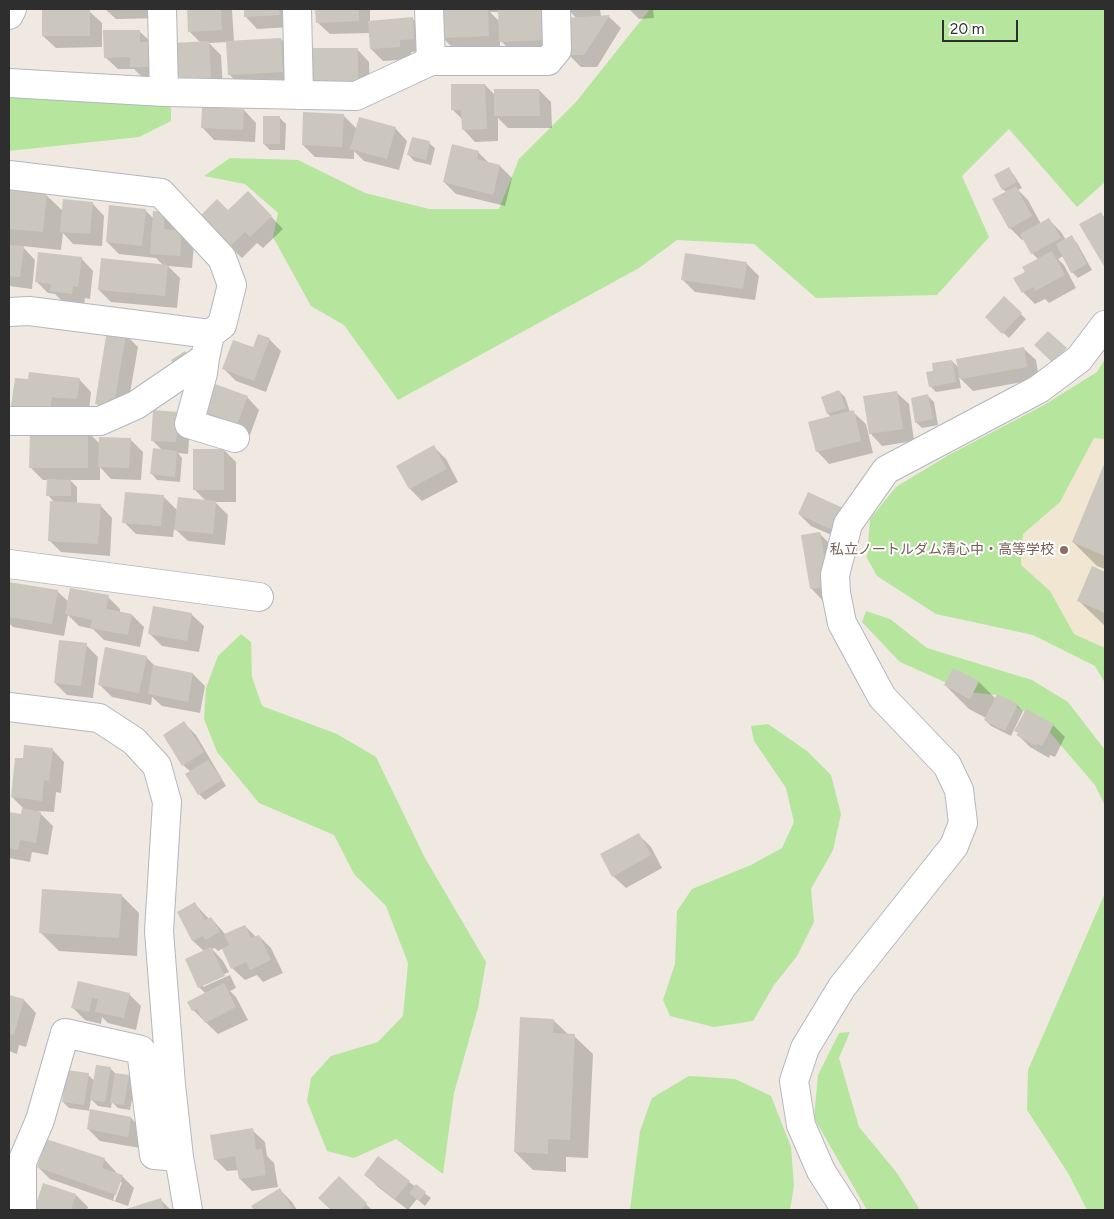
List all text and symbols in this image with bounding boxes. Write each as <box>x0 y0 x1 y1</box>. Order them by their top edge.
scale bar <box>944 10 1020 42</box>
text: 20 m <box>950 20 984 38</box>
place label: 私立ノートルダム清心中・高等学校 <box>830 542 1054 558</box>
marker: 私立ノートルダム清心中・高等学校 <box>1058 544 1070 556</box>

